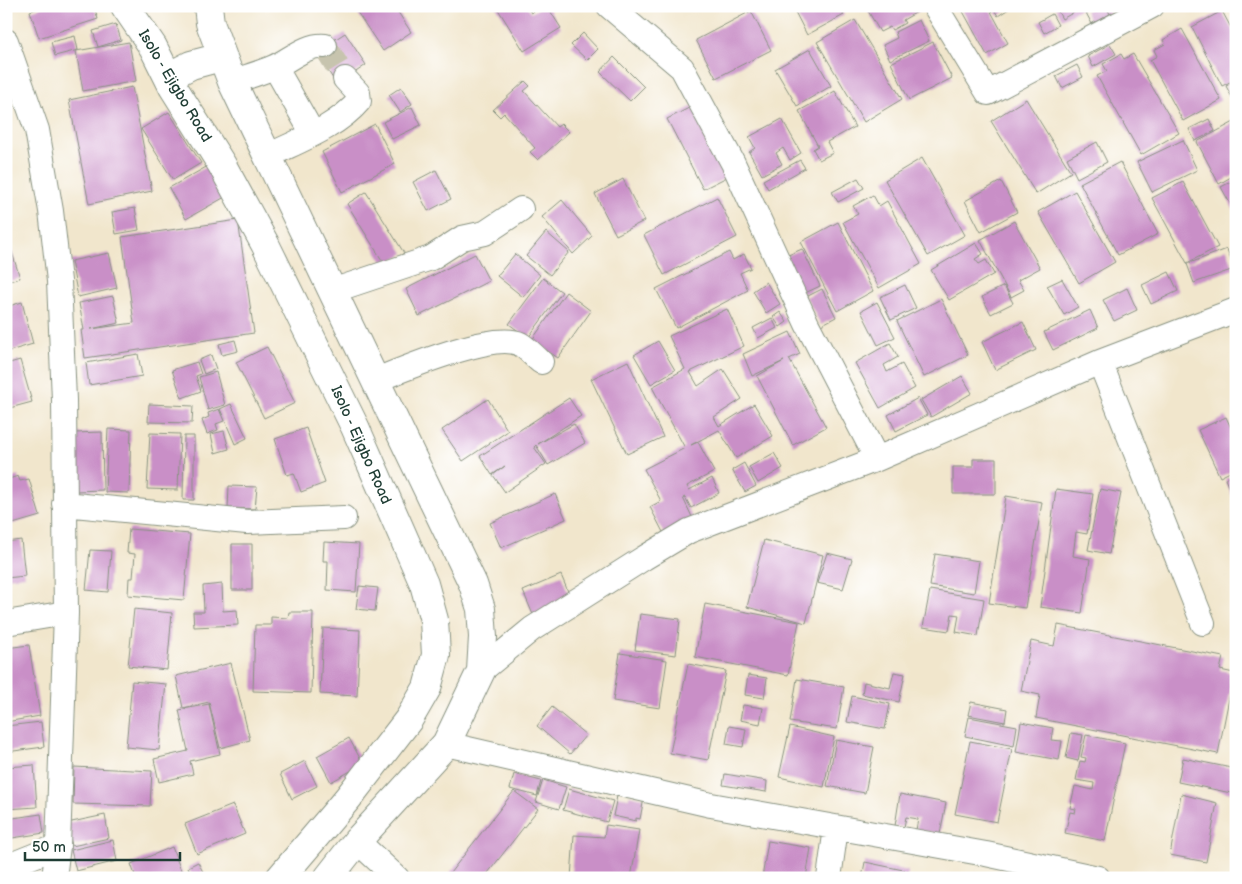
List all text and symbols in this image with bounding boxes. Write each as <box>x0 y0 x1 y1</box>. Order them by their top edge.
street label: Isolo - Ejigbo Road <box>134 26 216 146</box>
street label: Isolo - Ejigbo Road <box>326 383 396 507</box>
scale bar <box>25 829 180 861</box>
text: 50 m <box>32 838 66 857</box>

